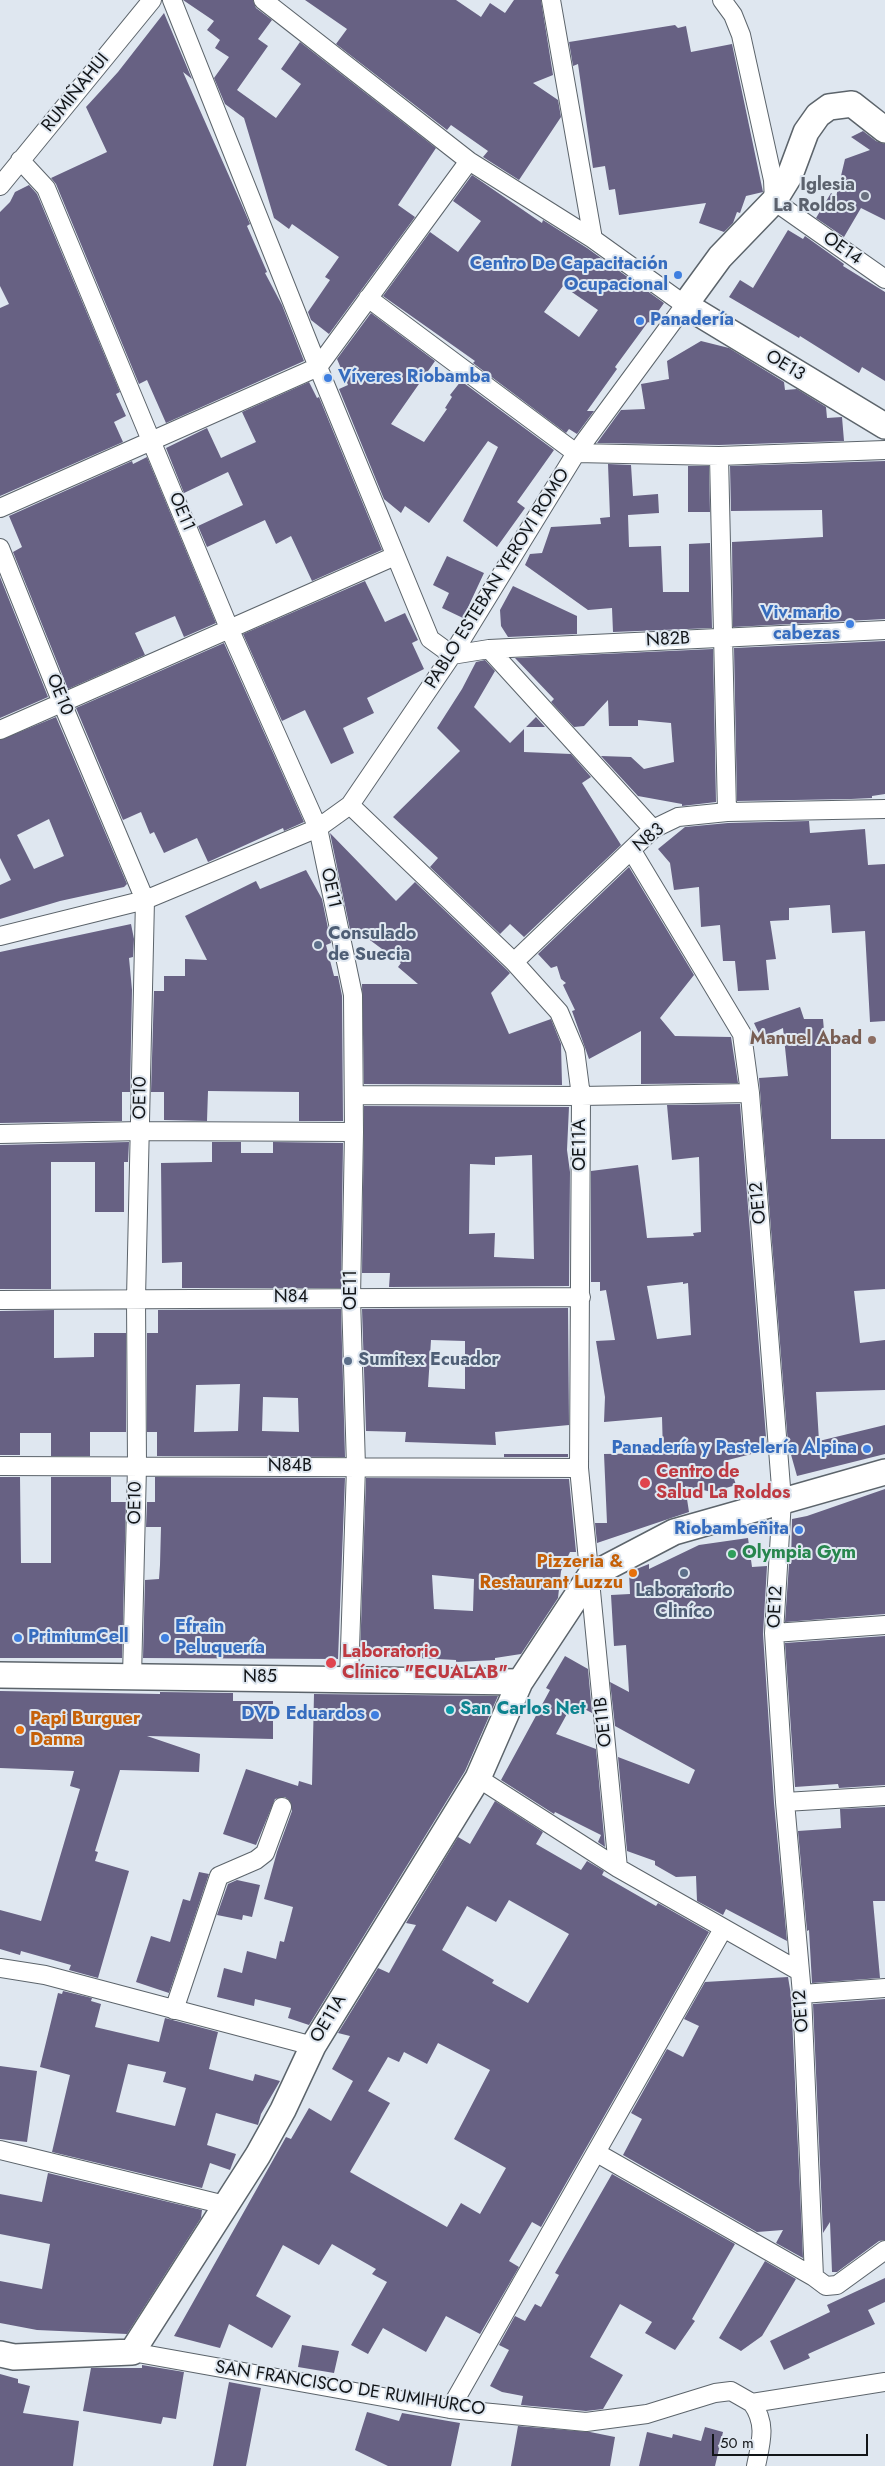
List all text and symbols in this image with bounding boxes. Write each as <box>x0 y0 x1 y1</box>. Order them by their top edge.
street label: RUMIÑAHUI <box>38 49 114 137</box>
place label: Iglesia La Roldos <box>773 175 855 218</box>
marker: Iglesia La Roldos <box>859 190 871 202</box>
street label: OE14 <box>818 228 866 270</box>
place label: Centro De Capacitación Ocupacional <box>470 254 668 296</box>
marker: Centro De Capacitación Ocupacional <box>672 269 684 281</box>
place label: Panadería <box>650 310 734 332</box>
marker: Panadería <box>634 315 646 327</box>
street label: OE13 <box>761 346 809 386</box>
place label: Víveres Riobamba <box>338 367 490 389</box>
marker: Víveres Riobamba <box>322 372 334 384</box>
street label: PABLO ESTEBAN YEROVI ROMO <box>421 465 575 693</box>
street label: OE11 <box>163 489 199 535</box>
place label: Viv.mario cabezas <box>760 603 840 646</box>
marker: Viv.mario cabezas <box>844 618 856 630</box>
street label: N82B <box>645 628 691 652</box>
street label: OE10 <box>41 671 77 719</box>
street label: N83 <box>629 819 669 857</box>
street label: OE11 <box>315 866 345 910</box>
place label: Consulado de Suecia <box>328 924 416 966</box>
marker: Consulado de Suecia <box>312 939 324 951</box>
place label: Manuel Abad <box>750 1029 862 1051</box>
marker: Manuel Abad <box>866 1034 878 1046</box>
street label: OE10 <box>130 1076 152 1120</box>
street label: OE11A <box>570 1119 592 1171</box>
street label: OE12 <box>746 1181 772 1225</box>
street label: OE11 <box>341 1270 363 1310</box>
street label: N84 <box>274 1287 308 1309</box>
place label: Sumitex Ecuador <box>358 1350 499 1372</box>
marker: Sumitex Ecuador <box>342 1355 354 1367</box>
place label: Panadería y Pastelería Alpina <box>611 1438 857 1460</box>
marker: Panadería y Pastelería Alpina <box>861 1443 873 1455</box>
street label: N84B <box>268 1456 312 1478</box>
place label: Centro de Salud La Roldos <box>656 1462 790 1505</box>
marker: Centro de Salud La Roldos <box>638 1476 652 1490</box>
street label: OE10 <box>125 1481 147 1525</box>
place label: Riobambeñita <box>674 1519 789 1541</box>
marker: Riobambeñita <box>793 1524 805 1536</box>
place label: Olympia Gym <box>742 1543 856 1565</box>
marker: Olympia Gym <box>726 1548 738 1560</box>
place label: Pizzeria & Restaurant Luzzu <box>479 1552 623 1595</box>
marker: Pizzeria & Restaurant Luzzu <box>627 1567 639 1579</box>
marker: Laboratorio Cliníco <box>678 1567 690 1579</box>
place label: Laboratorio Cliníco <box>635 1581 733 1624</box>
street label: OE12 <box>764 1585 788 1629</box>
place label: Efrain Peluquería <box>175 1617 265 1660</box>
place label: PrimiumCell <box>28 1627 129 1649</box>
marker: PrimiumCell <box>12 1632 24 1644</box>
marker: Efrain Peluquería <box>159 1632 171 1644</box>
place label: Laboratorio Clínico "ECUALAB" <box>342 1642 508 1685</box>
marker: Laboratorio Clínico "ECUALAB" <box>324 1656 338 1670</box>
street label: N85 <box>243 1667 277 1689</box>
street label: OE11B <box>591 1696 617 1748</box>
place label: San Carlos Net <box>460 1699 586 1721</box>
place label: DVD Eduardos <box>241 1704 365 1726</box>
marker: San Carlos Net <box>444 1704 456 1716</box>
place label: Papi Burguer Danna <box>30 1709 140 1752</box>
marker: DVD Eduardos <box>369 1709 381 1721</box>
marker: Papi Burguer Danna <box>14 1724 26 1736</box>
street label: OE12 <box>790 1989 814 2033</box>
street label: OE11A <box>306 1991 352 2047</box>
street label: SAN FRANCISCO DE RUMIHURCO <box>213 2357 487 2421</box>
scale bar <box>715 2424 871 2456</box>
text: 50 m <box>720 2432 754 2454</box>

